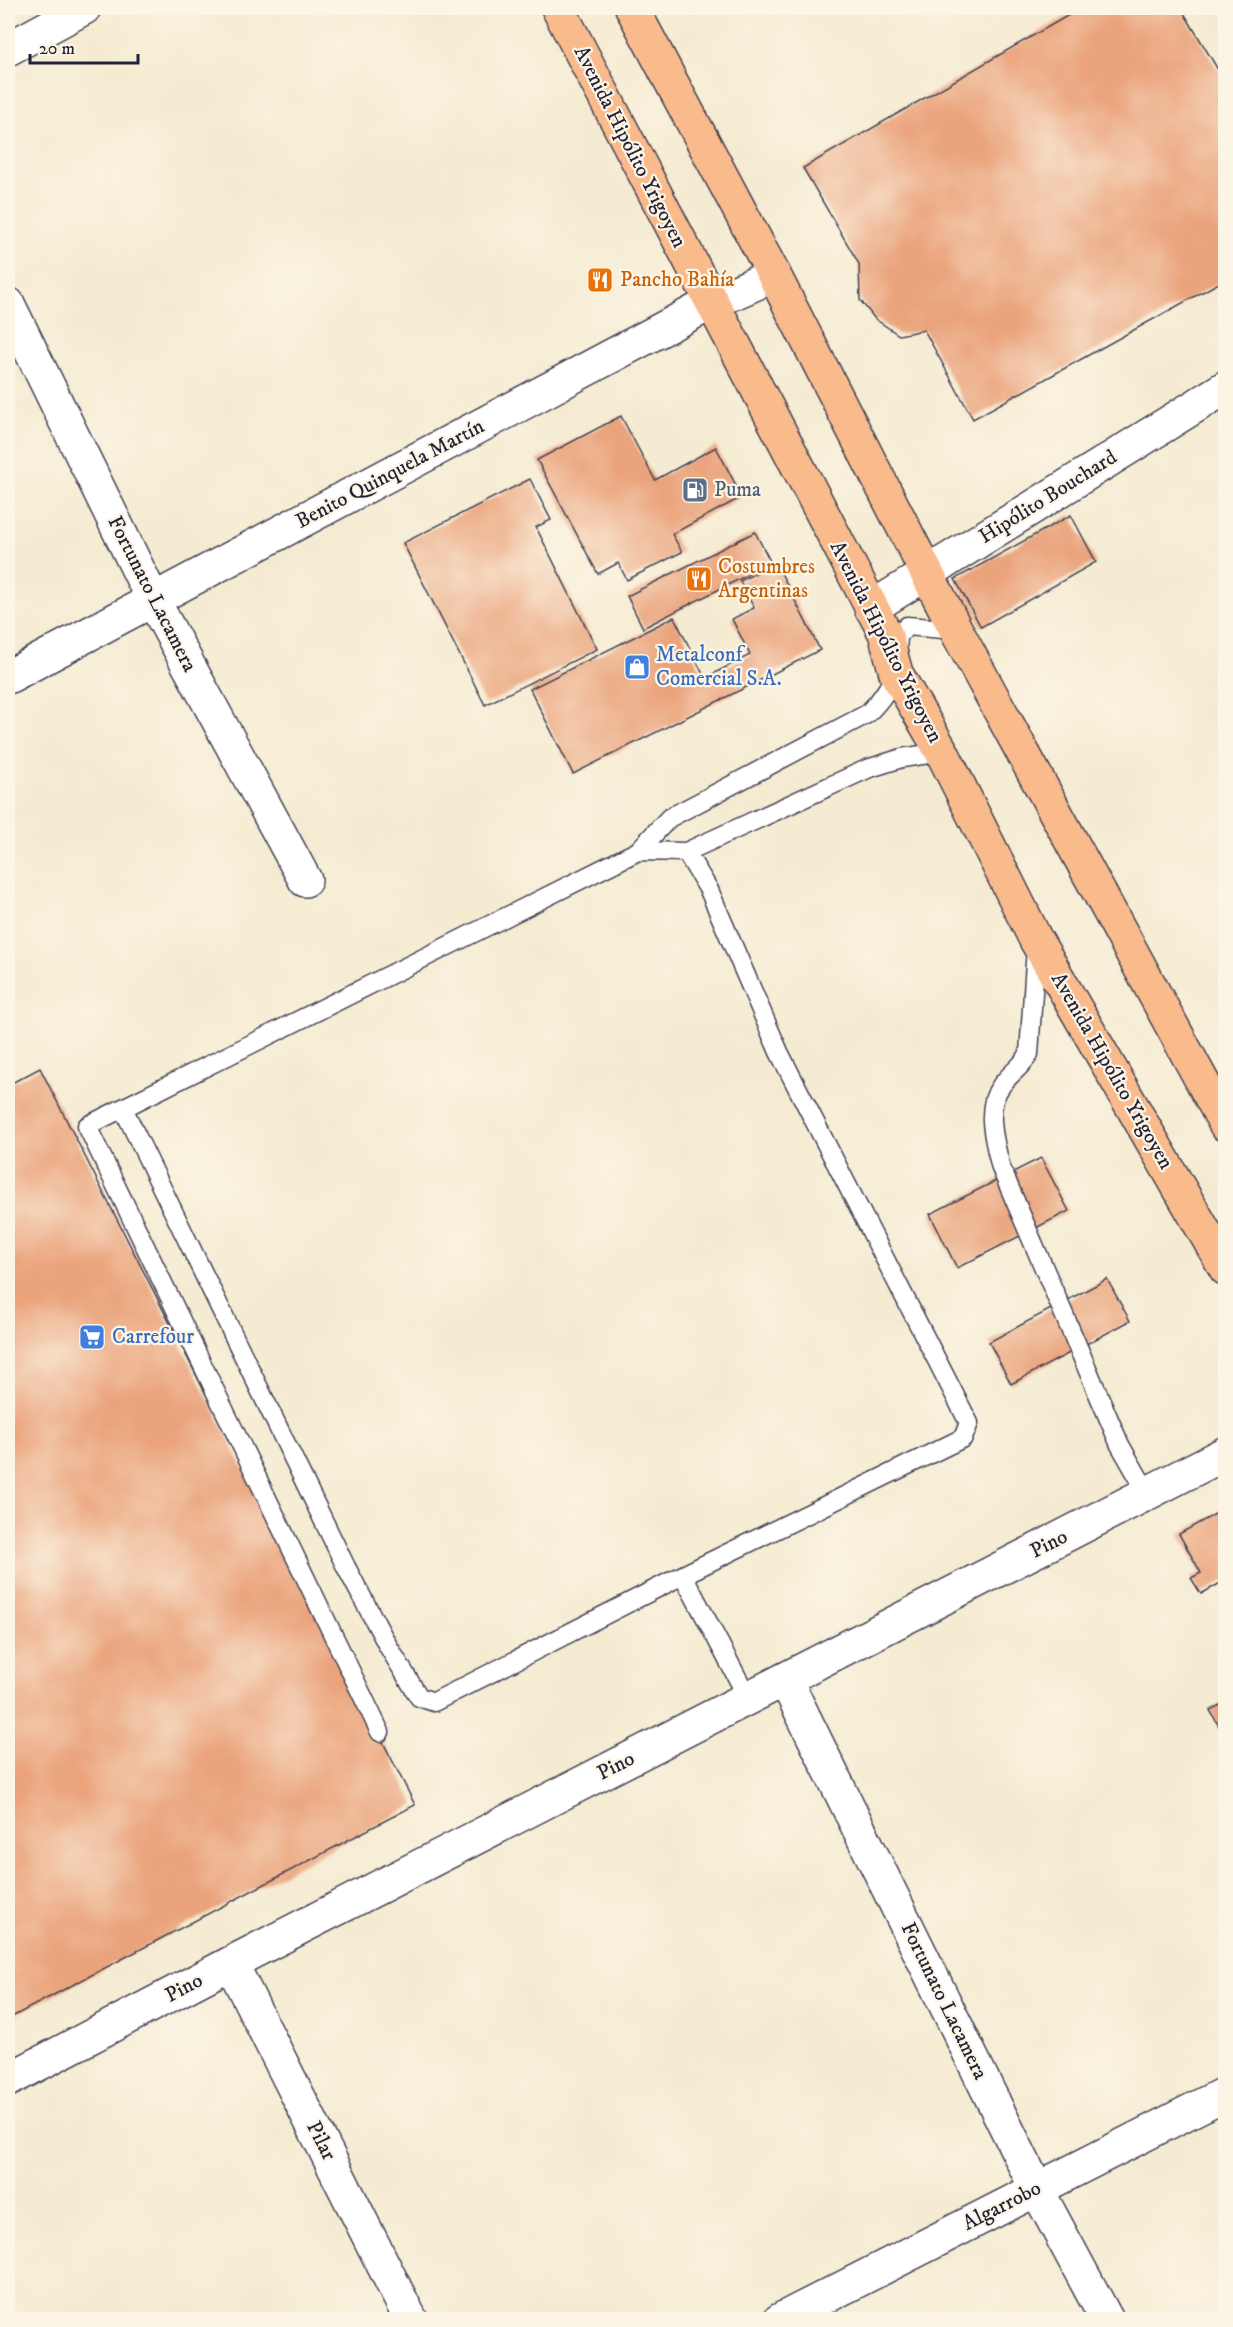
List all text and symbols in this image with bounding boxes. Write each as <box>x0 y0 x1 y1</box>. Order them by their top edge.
scale bar <box>30 27 138 65</box>
text: 20 m <box>39 38 75 60</box>
street label: Avenida Hipólito Yrigoyen <box>568 42 692 252</box>
restaurant icon: Pancho Bahía <box>585 265 615 295</box>
place label: Pancho Bahía <box>620 267 734 293</box>
street label: Benito Quinquela Martín <box>291 413 489 535</box>
street label: Hipólito Bouchard <box>974 444 1122 550</box>
fuel station icon: Puma <box>680 475 710 505</box>
place label: Puma <box>714 477 761 503</box>
street label: Fortunato Lacamera <box>101 512 203 676</box>
street label: Avenida Hipólito Yrigoyen <box>824 537 948 747</box>
place label: Costumbres Argentinas <box>718 554 815 604</box>
restaurant icon: Costumbres Argentinas <box>684 564 714 594</box>
place label: Metalconf Comercial S.A. <box>656 642 782 692</box>
shop icon: Metalconf Comercial S.A. <box>622 652 652 682</box>
street label: Avenida Hipólito Yrigoyen <box>1045 968 1179 1174</box>
supermarket icon: Carrefour <box>77 1322 107 1352</box>
place label: Carrefour <box>112 1324 194 1350</box>
street label: Pino <box>1026 1524 1072 1564</box>
street label: Pino <box>593 1746 639 1786</box>
street label: Fortunato Lacamera <box>895 1918 993 2084</box>
street label: Pino <box>161 1967 207 2009</box>
street label: Pilar <box>300 2117 342 2165</box>
street label: Algarrobo <box>958 2175 1046 2237</box>

